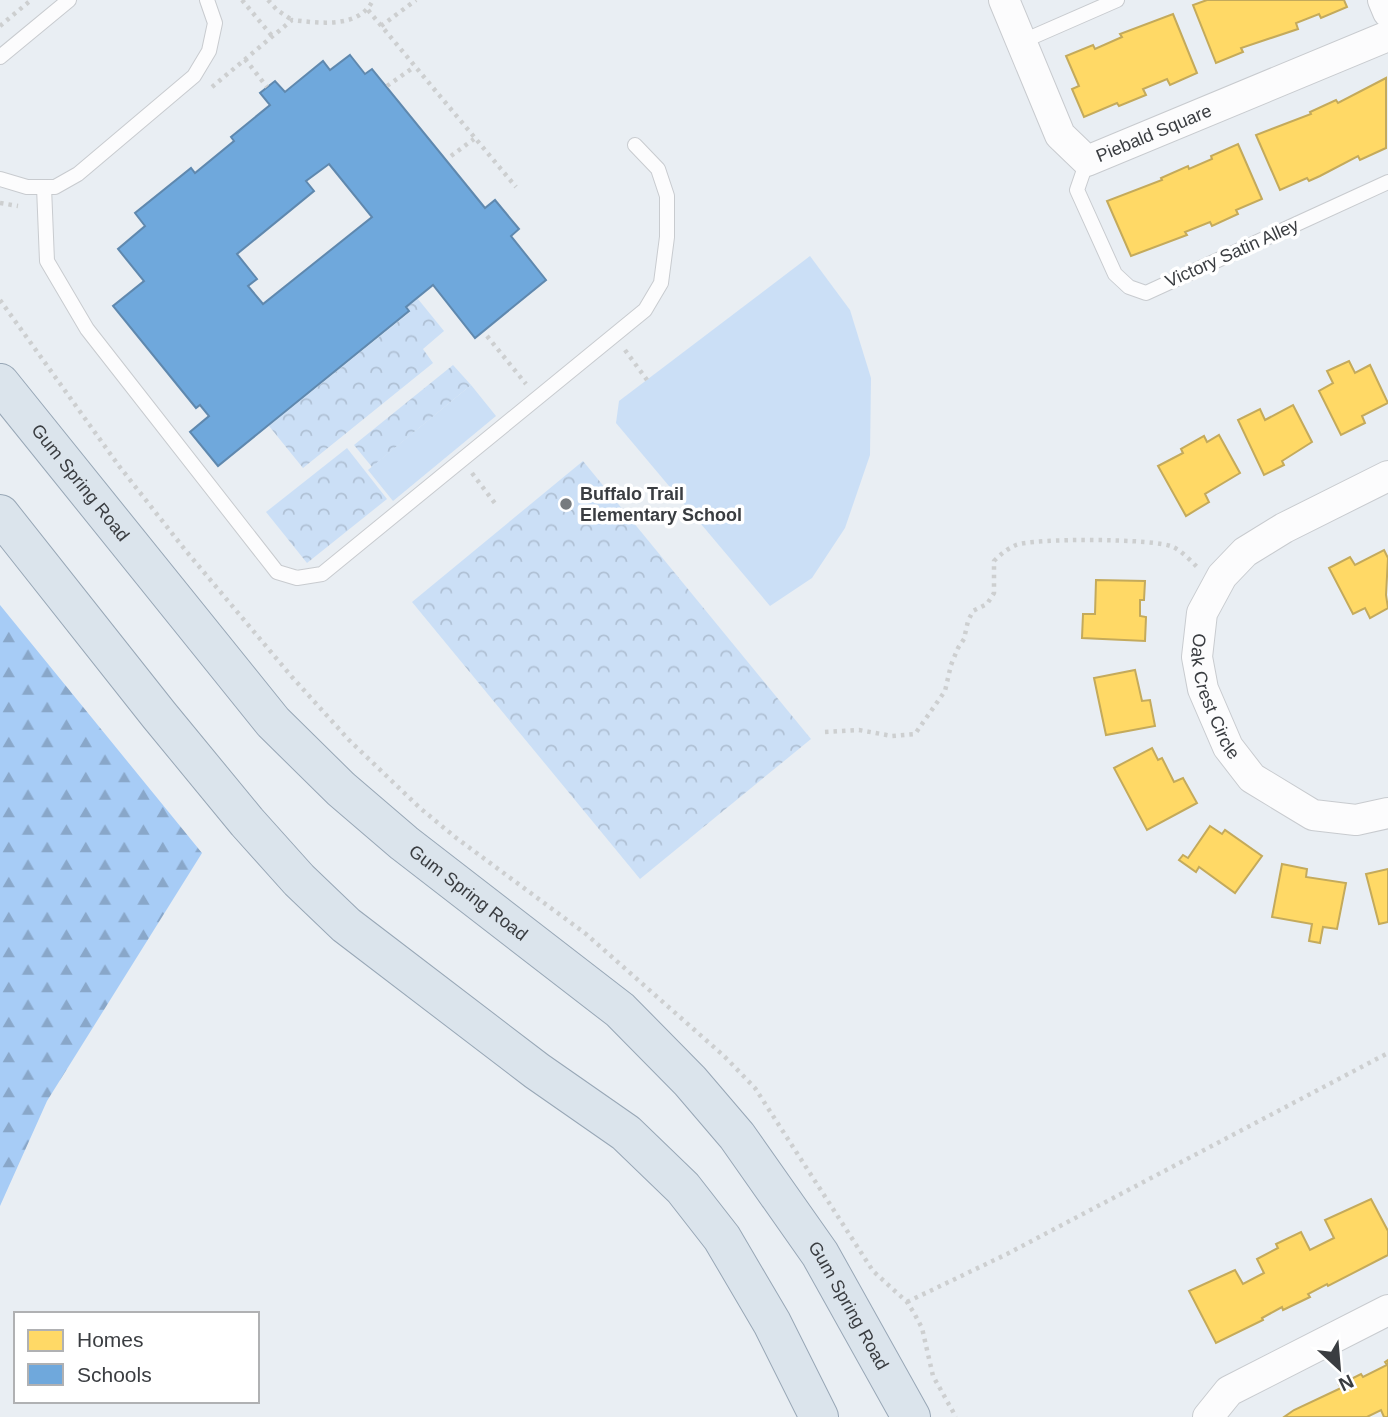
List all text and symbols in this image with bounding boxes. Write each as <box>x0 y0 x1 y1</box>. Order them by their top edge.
street label: Piebald Square <box>1093 100 1215 166</box>
street label: Victory Satin Alley <box>1162 215 1302 291</box>
street label: Gum Spring Road <box>27 420 133 545</box>
place label: Buffalo Trail Elementary School <box>580 484 742 525</box>
marker: Buffalo Trail Elementary School <box>558 496 574 512</box>
street label: Oak Crest Circle <box>1187 632 1244 763</box>
street label: Gum Spring Road <box>405 841 531 945</box>
street label: Gum Spring Road <box>804 1238 893 1373</box>
legend <box>14 1312 259 1403</box>
text: Homes <box>77 1328 144 1351</box>
north arrow <box>1304 1333 1374 1403</box>
text: Schools <box>77 1363 152 1386</box>
text: N <box>1335 1370 1357 1395</box>

